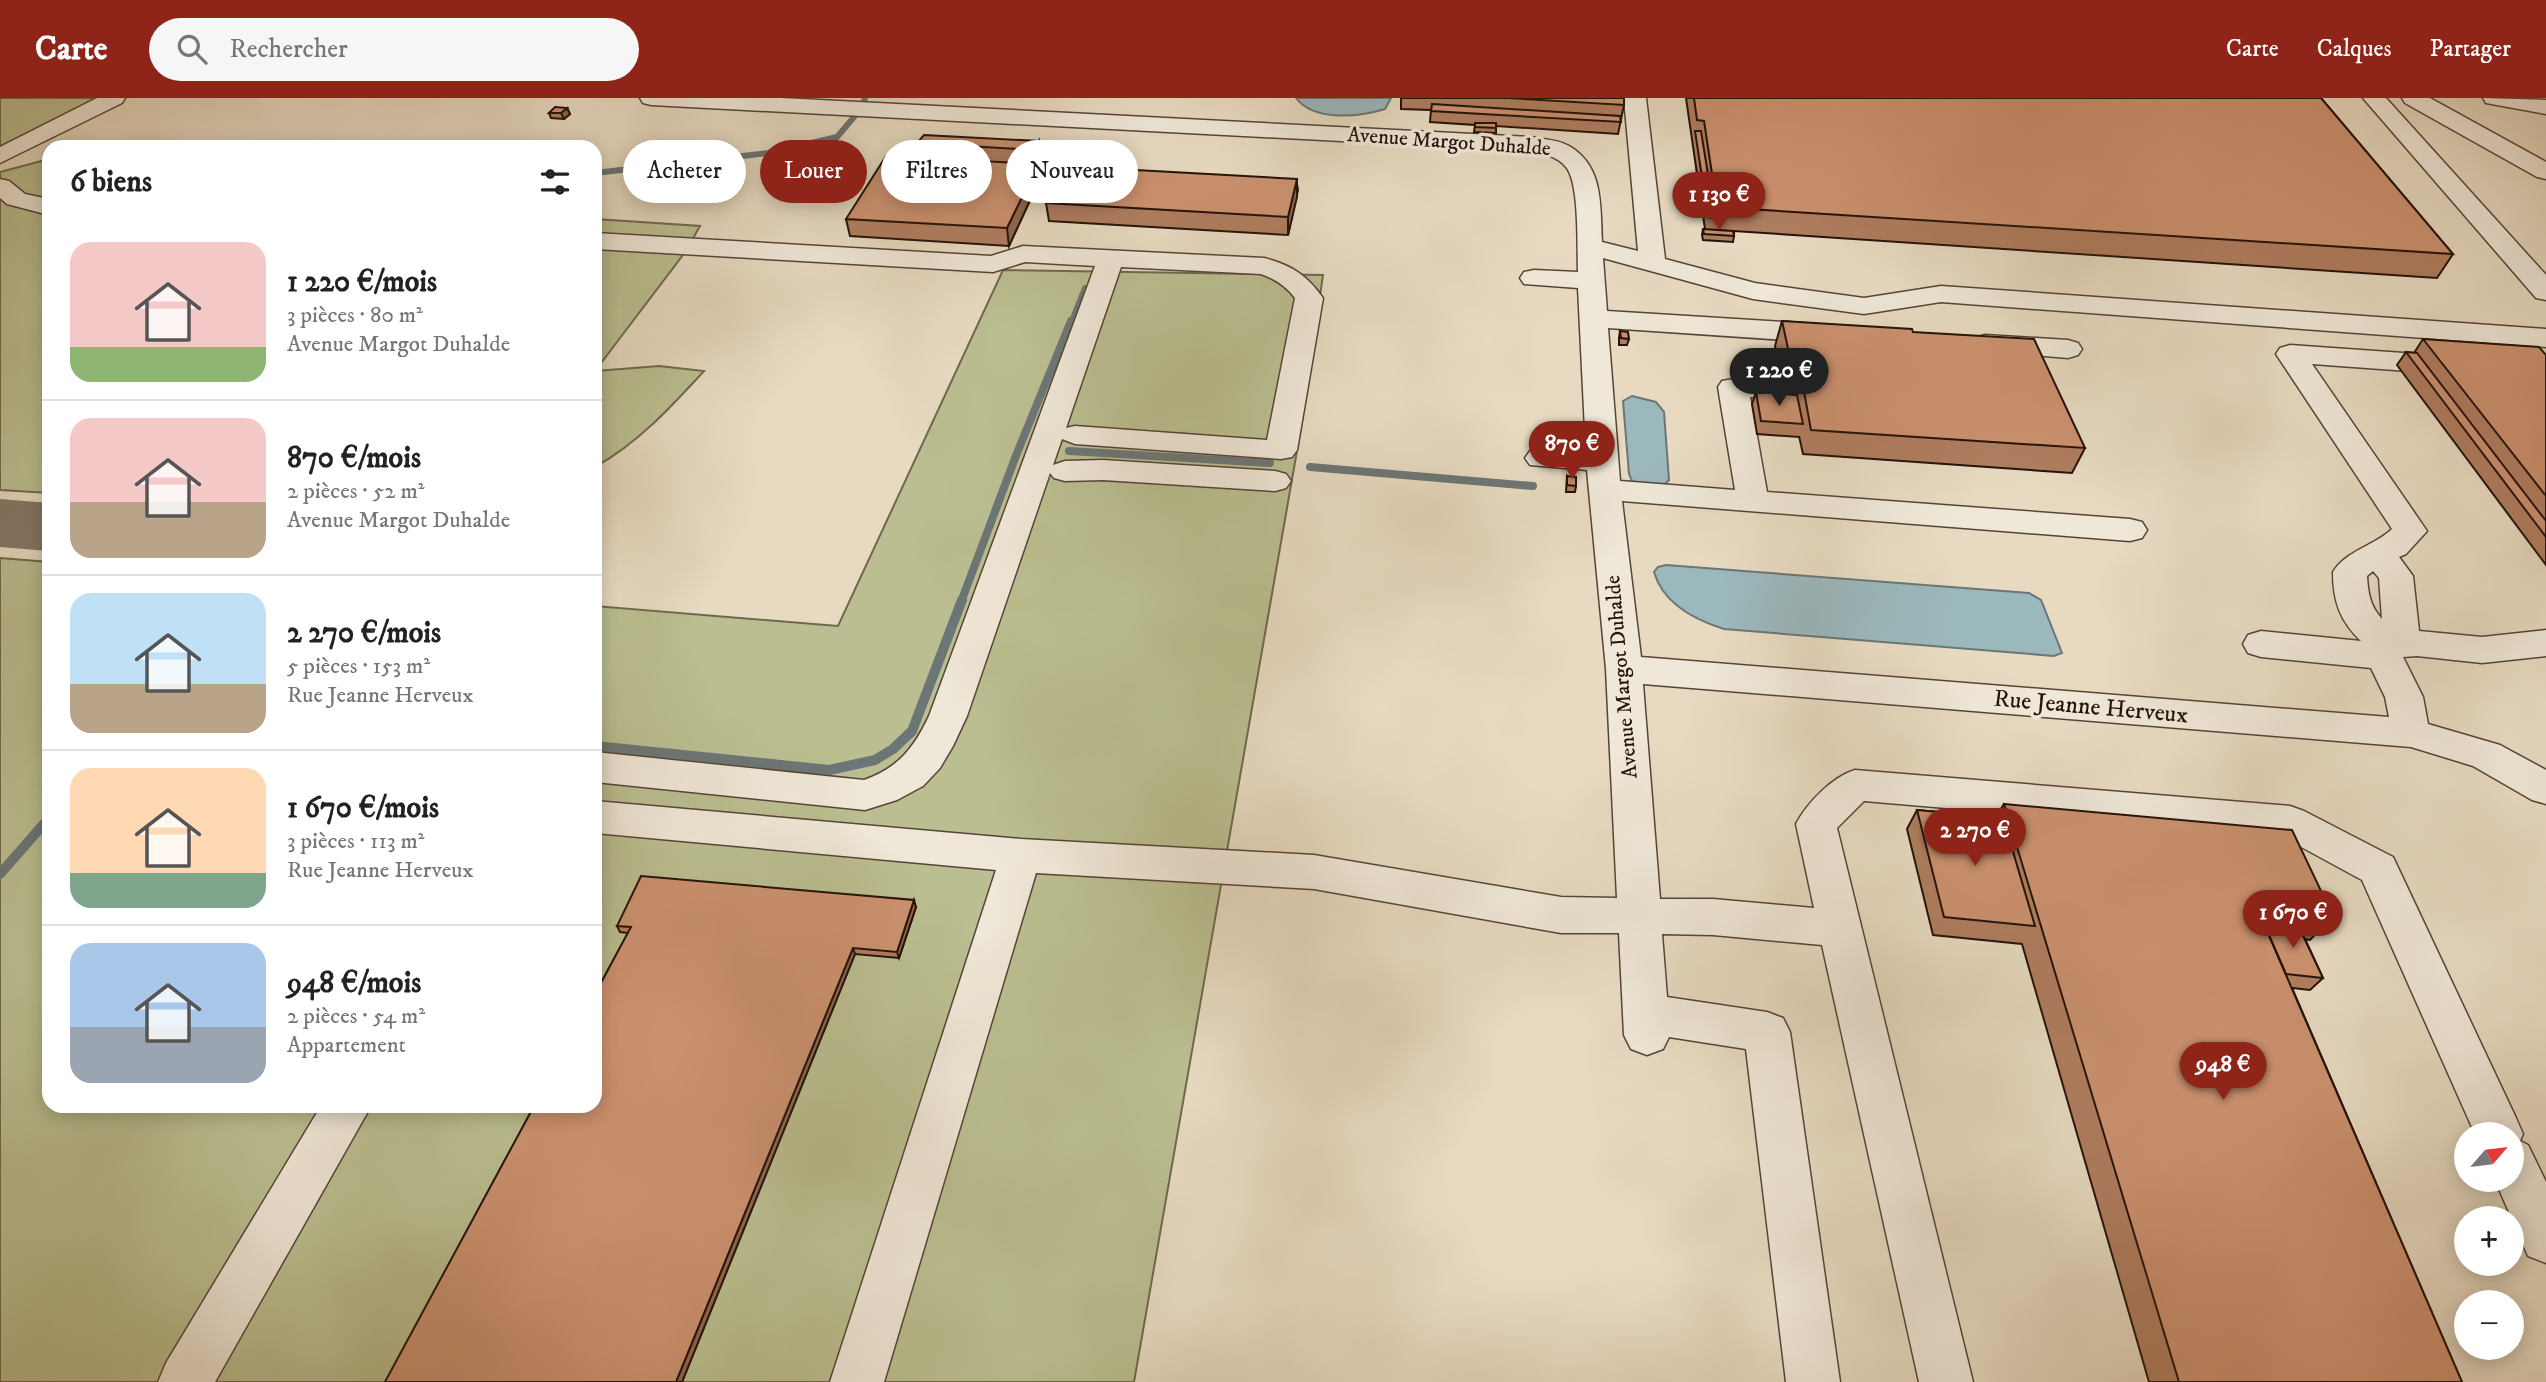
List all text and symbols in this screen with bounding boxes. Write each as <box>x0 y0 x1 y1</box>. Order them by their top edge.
search box <box>149 18 639 81</box>
text: Carte <box>35 29 107 70</box>
icon: search <box>173 30 211 68</box>
text: Rechercher <box>229 33 348 66</box>
text: Carte <box>2226 34 2279 64</box>
text: Calques <box>2317 34 2392 64</box>
text: Partager <box>2430 34 2511 64</box>
street label: Avenue Margot Duhalde <box>1346 122 1552 162</box>
chip: Acheter <box>623 140 746 203</box>
chip: Louer <box>760 140 867 203</box>
chip: Filtres <box>881 140 992 203</box>
chip: Nouveau <box>1006 140 1138 203</box>
icon: filters <box>536 163 574 201</box>
text: 6 biens <box>70 164 152 201</box>
pin: 1 130 € <box>1654 172 1784 232</box>
text: 1 130 € <box>1688 180 1750 209</box>
text: 1 220 €/mois <box>287 264 437 301</box>
icon: home <box>126 270 210 354</box>
text: 3 pièces · 80 m² <box>287 301 423 330</box>
text: Avenue Margot Duhalde <box>287 330 510 359</box>
pin: 1 220 € <box>1714 348 1844 408</box>
text: 1 220 € <box>1746 356 1812 385</box>
pin: 870 € <box>1523 422 1621 481</box>
text: 870 € <box>1545 429 1599 458</box>
text: 870 €/mois <box>287 440 421 477</box>
icon: home <box>126 446 210 530</box>
text: 2 pièces · 52 m² <box>287 477 424 506</box>
text: Avenue Margot Duhalde <box>287 506 510 535</box>
street label: Avenue Margot Duhalde <box>1600 574 1644 780</box>
text: 2 270 €/mois <box>287 615 441 652</box>
icon: home <box>126 621 210 705</box>
text: 5 pièces · 153 m² <box>287 652 430 681</box>
text: Rue Jeanne Herveux <box>287 681 474 710</box>
street label: Rue Jeanne Herveux <box>1993 684 2190 730</box>
text: 1 670 €/mois <box>287 790 439 827</box>
icon: home <box>126 796 210 880</box>
pin: 2 270 € <box>1910 808 2040 868</box>
text: 2 270 € <box>1940 816 2010 845</box>
text: 3 pièces · 113 m² <box>287 827 424 856</box>
text: Rue Jeanne Herveux <box>287 856 474 885</box>
pin: 1 670 € <box>2228 890 2358 950</box>
text: 1 670 € <box>2259 898 2327 927</box>
text: 948 €/mois <box>287 965 421 1002</box>
icon: home <box>126 971 210 1055</box>
text: 2 pièces · 54 m² <box>287 1002 425 1031</box>
text: Appartement <box>287 1031 406 1060</box>
pin: 948 € <box>2174 1042 2272 1102</box>
text: 948 € <box>2196 1050 2250 1079</box>
north arrow <box>2454 1122 2524 1192</box>
map controls <box>2454 1122 2524 1360</box>
button: + <box>2454 1206 2524 1276</box>
button: − <box>2454 1290 2524 1360</box>

